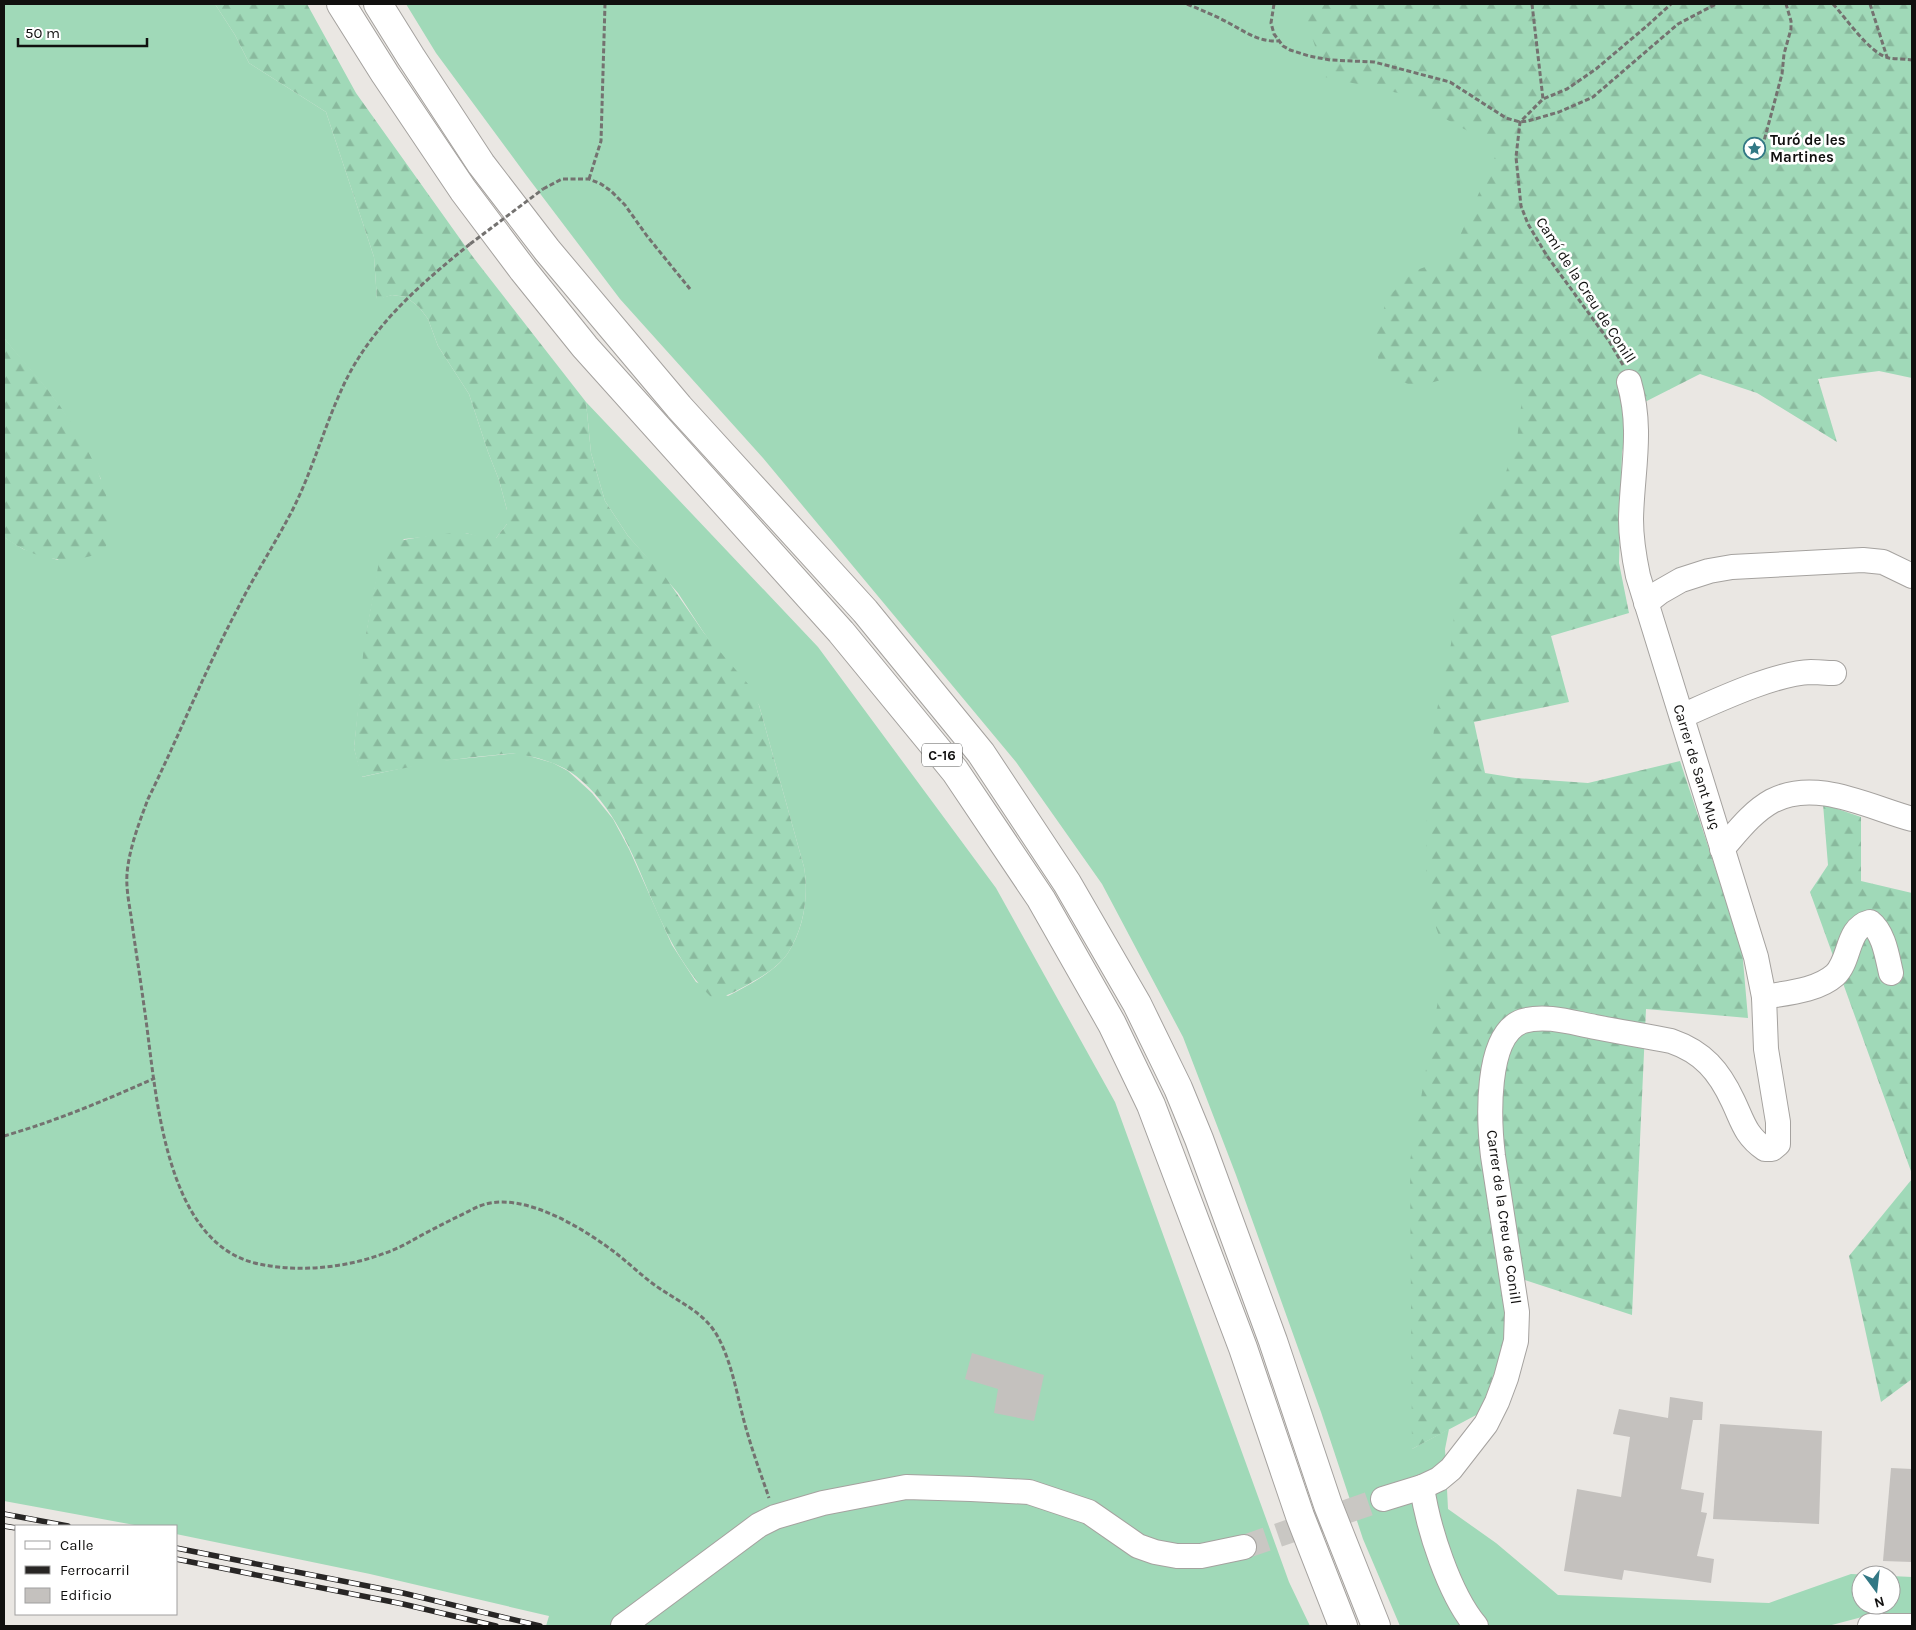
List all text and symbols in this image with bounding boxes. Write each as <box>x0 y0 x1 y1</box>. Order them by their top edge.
scale bar <box>18 15 146 47</box>
text: 50 m <box>25 24 60 42</box>
place label: Turó de les Martines <box>1770 131 1846 166</box>
place icon: Turó de les Martines <box>1742 137 1766 161</box>
street label: Camí de la Creu de Conill <box>1532 214 1640 366</box>
street label: Carrer de Sant Muç <box>1669 702 1725 832</box>
road number: C-16 <box>922 744 962 766</box>
street label: Carrer de la Creu de Conill <box>1483 1129 1525 1305</box>
legend <box>15 1525 178 1615</box>
text: Calle <box>60 1536 94 1554</box>
text: Ferrocarril <box>60 1561 130 1579</box>
north arrow <box>1851 1565 1901 1615</box>
text: Edificio <box>60 1586 112 1604</box>
text: N <box>1872 1593 1886 1612</box>

